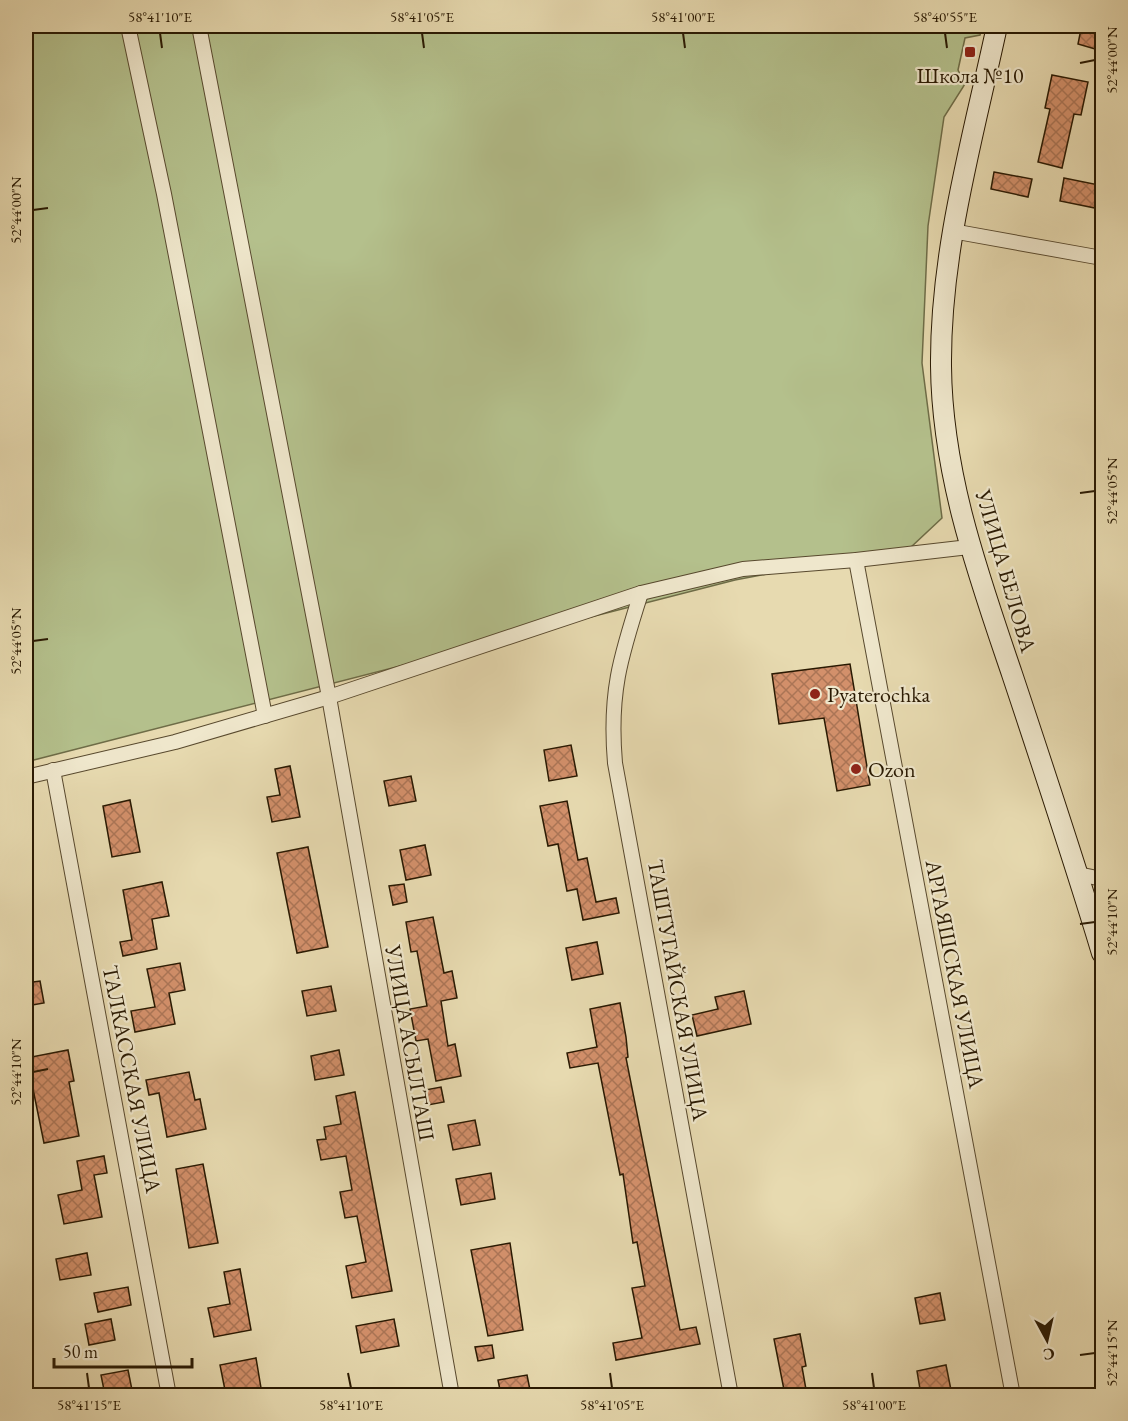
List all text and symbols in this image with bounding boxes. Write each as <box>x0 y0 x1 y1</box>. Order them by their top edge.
text: 58°41'10"E <box>128 7 193 26</box>
text: 58°41'05"E <box>390 7 455 26</box>
text: 58°41'00"E <box>651 7 716 26</box>
text: 58°40'55"E <box>913 7 978 26</box>
text: 52°44'00"N <box>1102 26 1121 94</box>
marker: Школа №10 <box>963 45 977 59</box>
place label: Школа №10 <box>916 61 1024 90</box>
text: 52°44'00"N <box>6 176 25 244</box>
text: 52°44'05"N <box>1102 457 1121 525</box>
street label: УЛИЦА БЕЛОВА <box>969 485 1043 657</box>
text: 52°44'05"N <box>6 607 25 675</box>
place label: Pyaterochka <box>827 680 931 709</box>
marker: Pyaterochka <box>808 687 822 701</box>
place label: Ozon <box>868 755 916 784</box>
marker: Ozon <box>849 762 863 776</box>
street label: АРГАЯШСКАЯ УЛИЦА <box>918 856 992 1092</box>
street label: ТАШТУГАЙСКАЯ УЛИЦА <box>641 857 715 1124</box>
text: 52°44'10"N <box>1102 888 1121 956</box>
street label: УЛИЦА АСЫЛТАШ <box>378 942 442 1143</box>
street label: ТАЛКАССКАЯ УЛИЦА <box>96 963 168 1196</box>
text: 52°44'10"N <box>6 1038 25 1106</box>
north arrow <box>1017 1310 1077 1370</box>
text: 52°44'15"N <box>1102 1319 1121 1387</box>
scale bar <box>54 1331 192 1369</box>
text: 50 m <box>63 1340 98 1363</box>
text: С <box>1042 1343 1056 1366</box>
text: 58°41'15"E <box>57 1395 122 1414</box>
text: 58°41'10"E <box>319 1395 384 1414</box>
text: 58°41'05"E <box>580 1395 645 1414</box>
text: 58°41'00"E <box>842 1395 907 1414</box>

